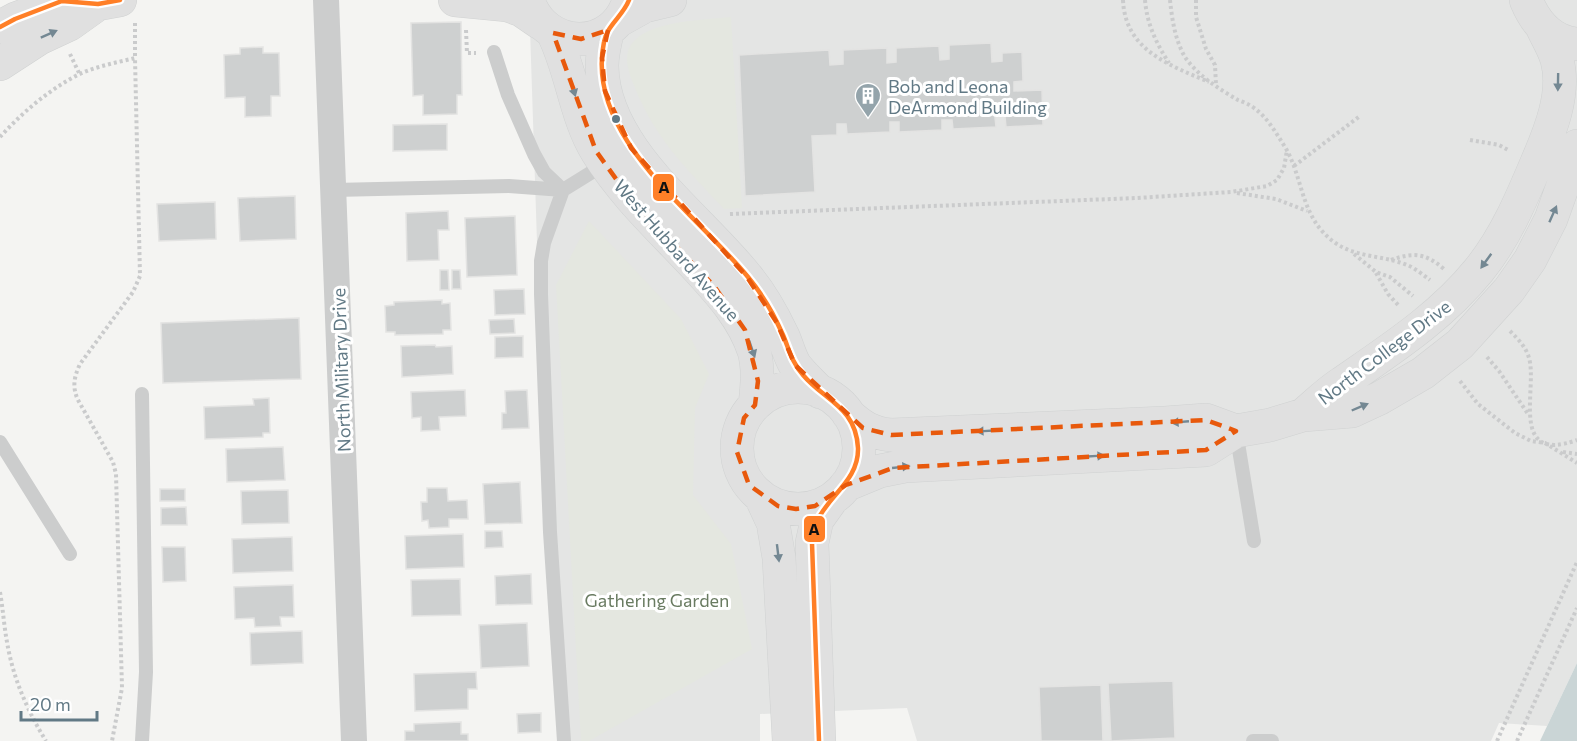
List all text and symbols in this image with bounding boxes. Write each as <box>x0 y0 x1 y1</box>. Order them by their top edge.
one-way arrow <box>40 29 58 39</box>
one-way arrow <box>1553 73 1563 92</box>
place label: Bob and Leona DeArmond Building <box>888 75 1047 118</box>
one-way arrow <box>569 79 578 97</box>
building icon: Bob and Leona DeArmond Building <box>853 81 883 119</box>
unlabelled marker <box>610 113 622 125</box>
line badge: A <box>652 173 675 202</box>
street label: West Hubbard Avenue <box>610 175 744 325</box>
one-way arrow <box>1548 206 1557 223</box>
one-way arrow <box>1480 252 1492 268</box>
street label: North Military Drive <box>327 288 355 452</box>
street label: North College Drive <box>1313 295 1455 409</box>
one-way arrow <box>748 340 757 358</box>
one-way arrow <box>1352 402 1370 412</box>
one-way arrow <box>1170 417 1189 427</box>
one-way arrow <box>976 427 995 436</box>
one-way arrow <box>1086 452 1105 461</box>
one-way arrow <box>892 462 911 472</box>
line badge: A <box>803 515 826 543</box>
text: A <box>808 519 820 538</box>
one-way arrow <box>774 543 783 562</box>
park label: Gathering Garden <box>585 589 729 611</box>
scale bar <box>21 684 98 722</box>
text: 20 m <box>30 693 71 715</box>

